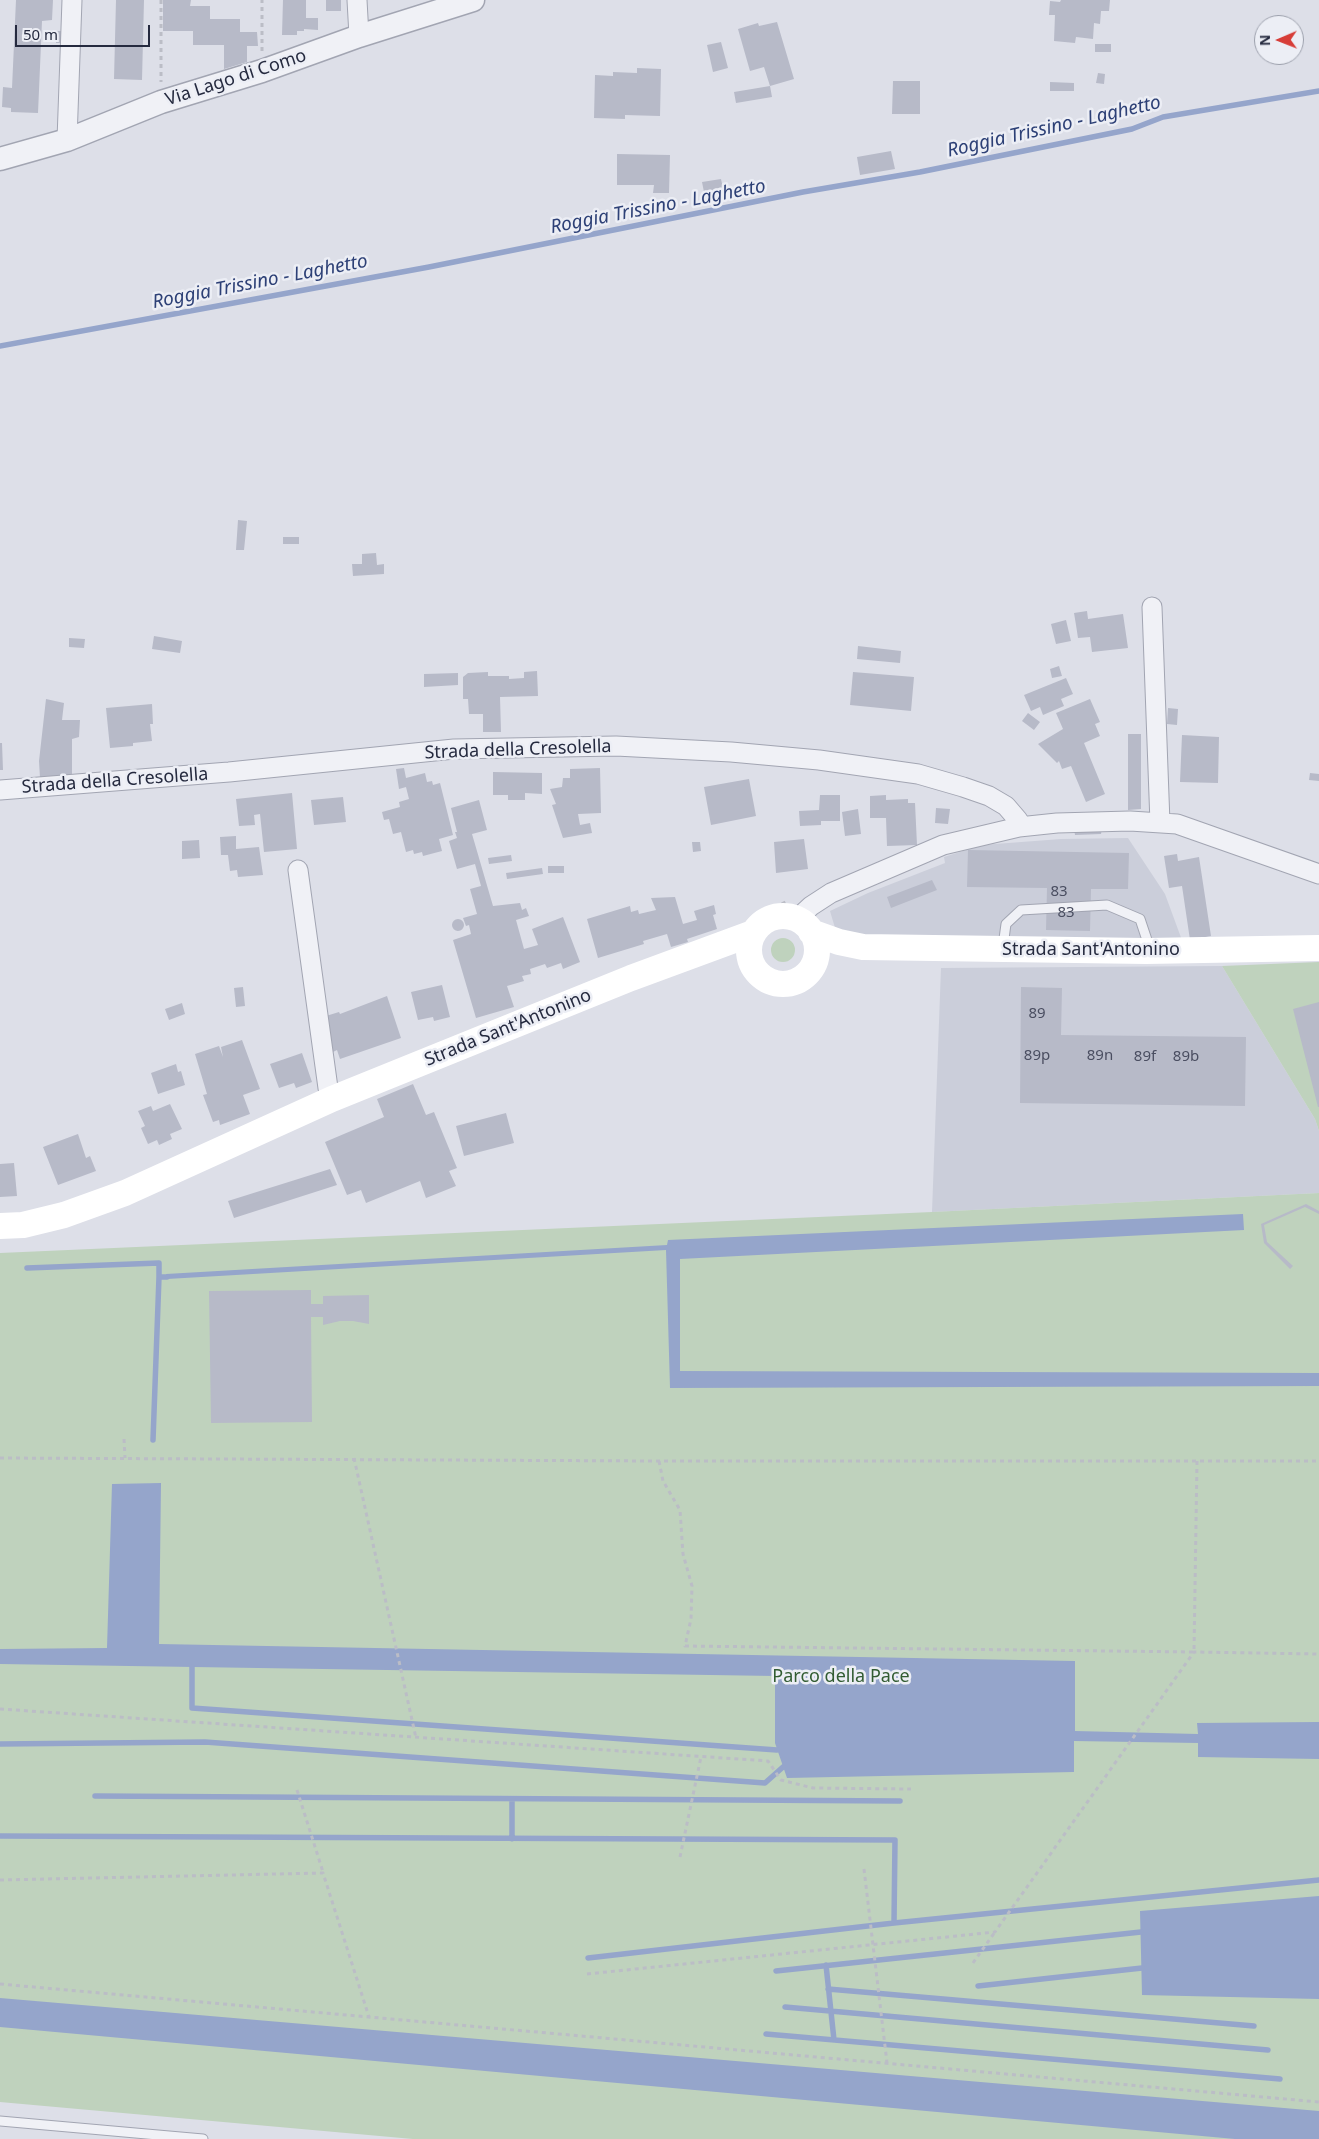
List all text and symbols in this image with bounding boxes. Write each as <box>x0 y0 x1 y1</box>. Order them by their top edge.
scale bar <box>18 15 152 47</box>
north arrow <box>1254 15 1304 65</box>
text: 50 m <box>23 24 58 44</box>
text: N <box>1255 34 1274 46</box>
street label: Via Lago di Como <box>163 45 309 111</box>
water label: Roggia Trissino - Laghetto <box>945 91 1163 163</box>
water label: Roggia Trissino - Laghetto <box>548 175 768 239</box>
water label: Roggia Trissino - Laghetto <box>150 250 370 314</box>
street label: Strada della Cresolella <box>424 736 612 764</box>
street label: Strada della Cresolella <box>21 764 209 798</box>
house number: 83 <box>1050 883 1068 901</box>
house number: 83 <box>1057 904 1075 922</box>
street label: Strada Sant'Antonino <box>1002 939 1180 961</box>
street label: Strada Sant'Antonino <box>421 985 595 1071</box>
house number: 89 <box>1028 1005 1046 1023</box>
house number: 89p <box>1024 1047 1050 1065</box>
house number: 89n <box>1087 1047 1113 1065</box>
house number: 89f <box>1134 1048 1156 1066</box>
house number: 89b <box>1173 1048 1199 1066</box>
park label: Parco della Pace <box>772 1666 910 1688</box>

